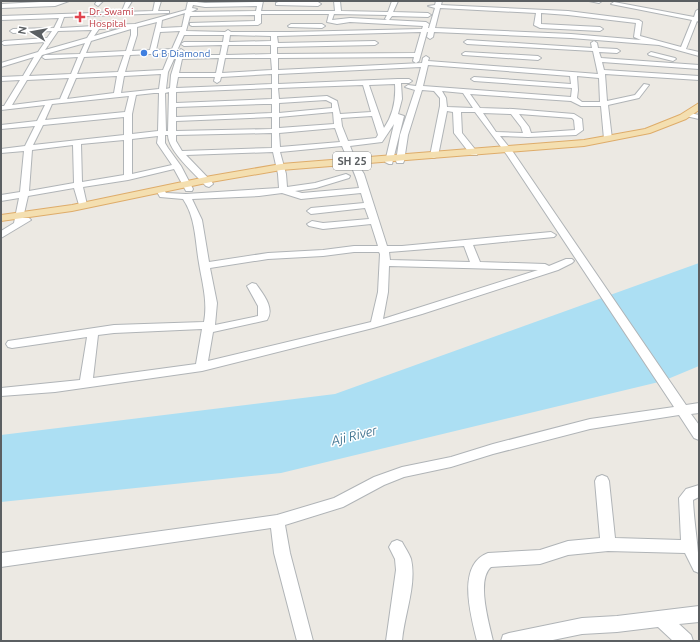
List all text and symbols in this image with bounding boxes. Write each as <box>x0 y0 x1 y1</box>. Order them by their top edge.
place label: Dr. Swami Hospital <box>89 6 133 29</box>
marker: Dr. Swami Hospital <box>74 11 86 23</box>
north arrow <box>12 12 52 52</box>
text: N <box>16 25 29 35</box>
marker: G B Diamond <box>139 48 149 58</box>
place label: G B Diamond <box>152 48 210 59</box>
road number: SH 25 <box>333 152 371 170</box>
water label: Aji River <box>329 422 379 448</box>

